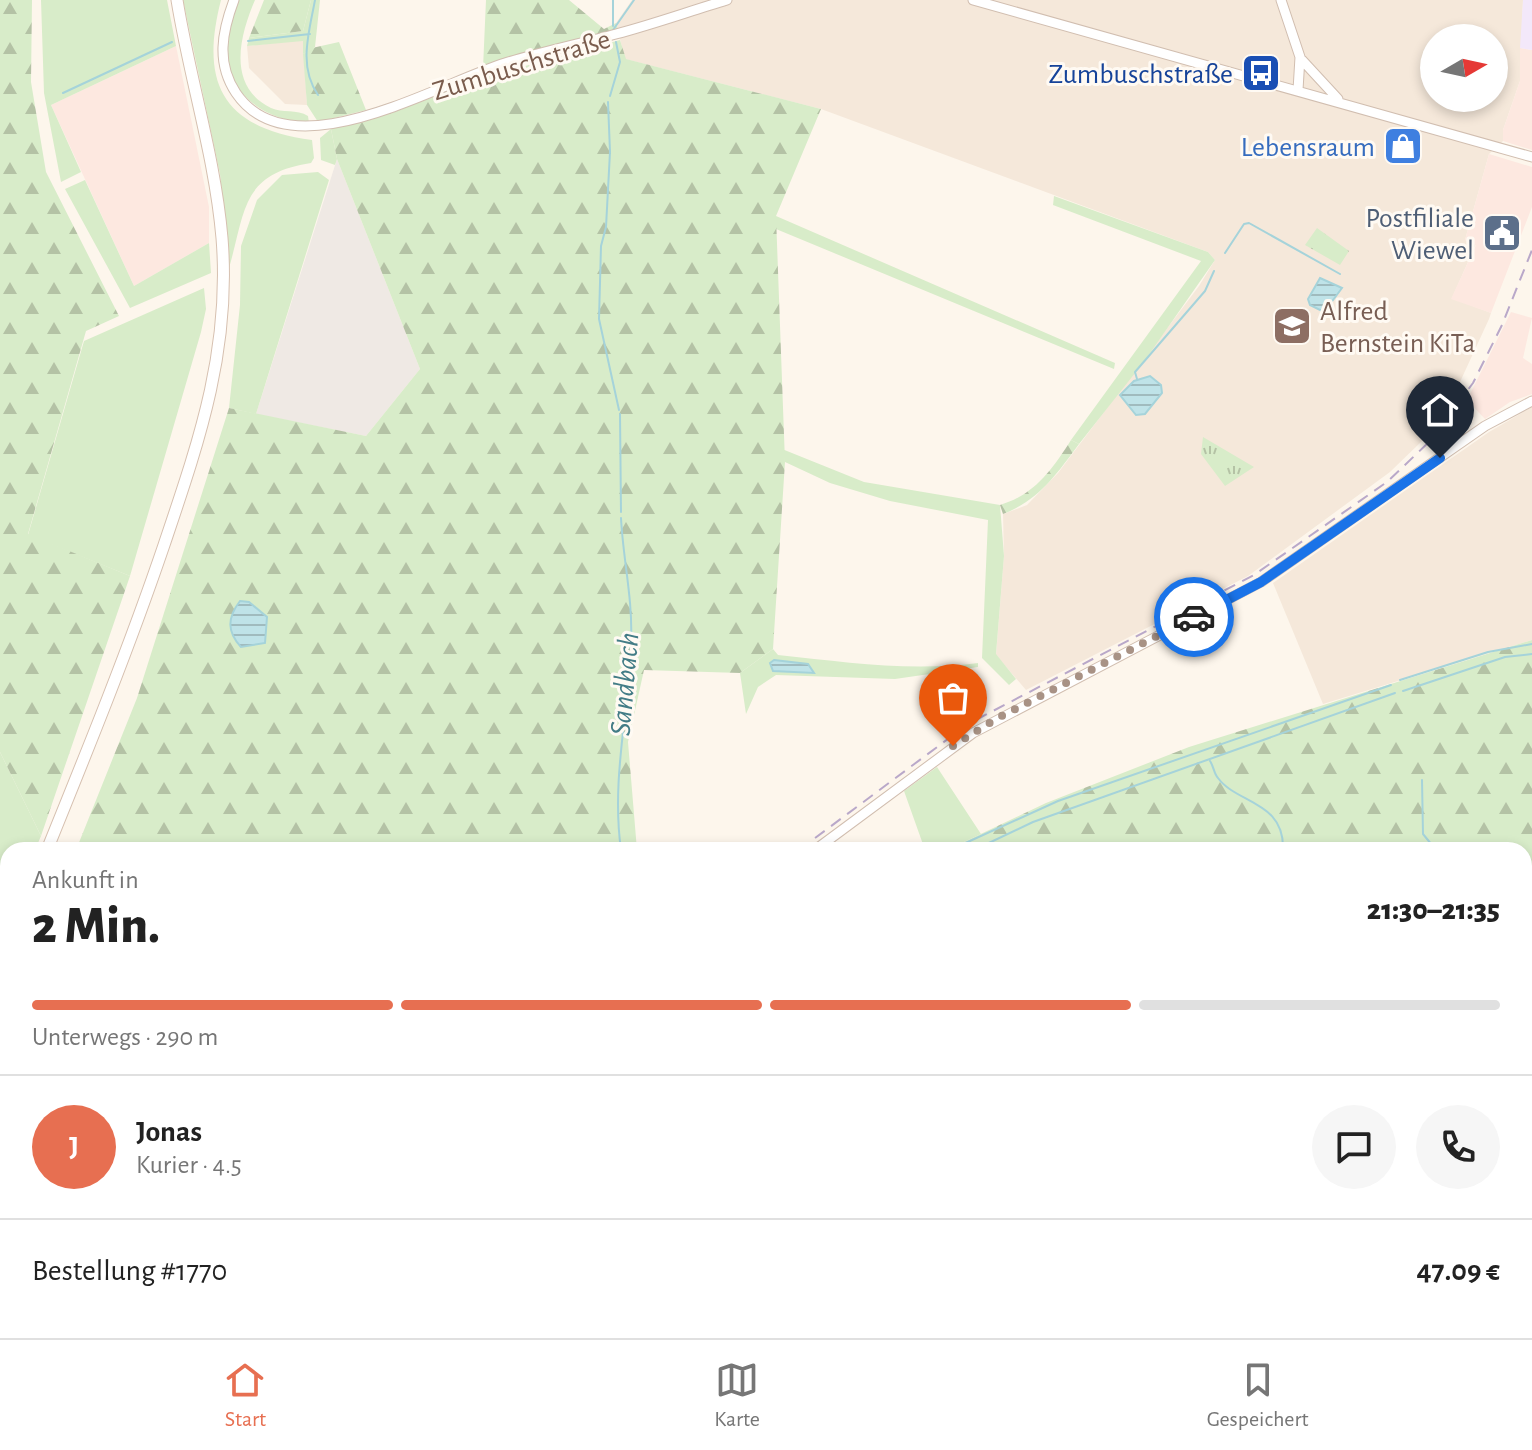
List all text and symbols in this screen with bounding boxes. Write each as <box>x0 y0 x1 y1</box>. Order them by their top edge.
north arrow <box>1420 24 1508 112</box>
map controls <box>1420 24 1508 112</box>
street label: Zumbuschstraße <box>429 26 614 106</box>
bus stop icon: Zumbuschstraße <box>1240 52 1282 94</box>
place label: Zumbuschstraße <box>1048 61 1233 89</box>
shop icon: Lebensraum <box>1382 125 1424 167</box>
place label: Lebensraum <box>1241 134 1375 162</box>
place label: Postfiliale Wiewel <box>1366 205 1474 265</box>
public building icon: Postfiliale Wiewel <box>1481 212 1523 254</box>
place label: Alfred Bernstein KiTa <box>1320 298 1475 358</box>
school or university icon: Alfred Bernstein KiTa <box>1271 305 1313 347</box>
pin <box>1406 376 1474 458</box>
icon: home <box>1418 388 1462 432</box>
courier <box>1154 577 1234 657</box>
icon: car <box>1172 595 1216 639</box>
water label: Sandbach <box>606 631 644 737</box>
pin <box>919 664 987 746</box>
icon: bag <box>931 676 975 720</box>
text: Ankunft in <box>32 867 139 893</box>
text: 21:30–21:35 <box>1367 895 1500 925</box>
text: 2 Min. <box>32 900 160 952</box>
text: Unterwegs · 290 m <box>32 1024 218 1050</box>
button: chat <box>1312 1105 1396 1189</box>
button: phone <box>1416 1105 1500 1189</box>
text: Jonas <box>136 1117 202 1147</box>
text: J <box>69 1132 79 1162</box>
text: Kurier · 4.5 <box>136 1152 242 1178</box>
text: Bestellung #1770 <box>32 1256 227 1286</box>
text: 47.09 € <box>1416 1256 1500 1286</box>
tab: Start <box>223 1358 267 1432</box>
tab: Karte <box>714 1358 760 1432</box>
tab: Gespeichert <box>1207 1358 1309 1432</box>

